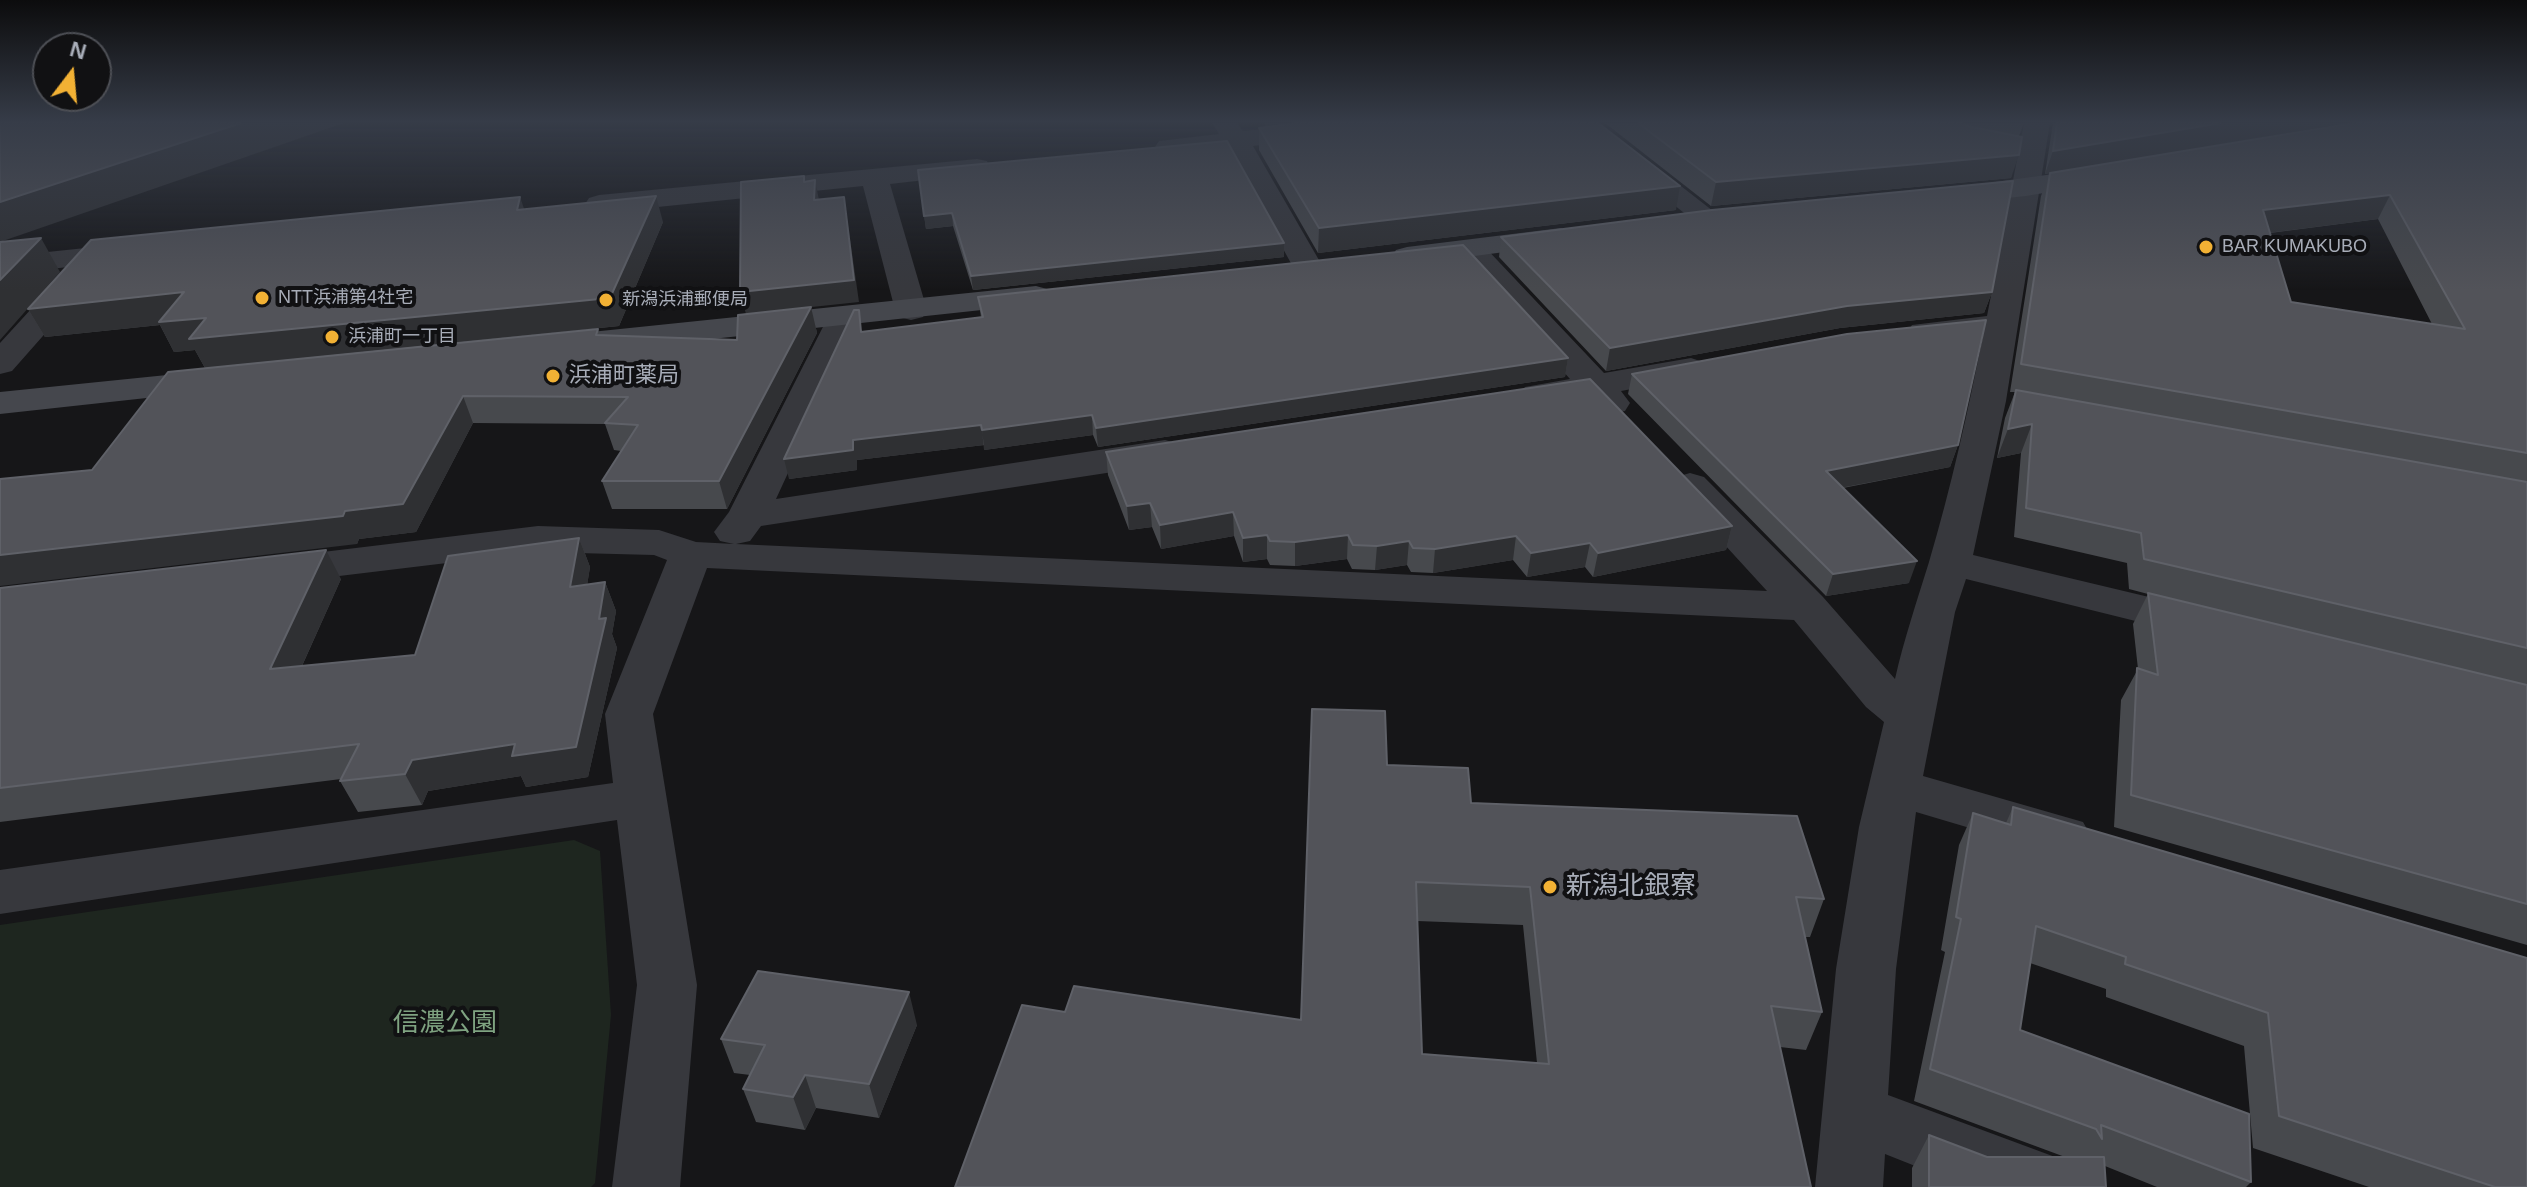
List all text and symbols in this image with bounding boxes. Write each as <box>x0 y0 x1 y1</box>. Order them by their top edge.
north arrow <box>32 32 112 112</box>
text: N <box>67 36 89 65</box>
place label: BAR KUMAKUBO <box>2222 236 2367 258</box>
marker: BAR KUMAKUBO <box>2197 238 2215 256</box>
place label: NTT浜浦第4社宅 <box>278 287 413 309</box>
marker: NTT浜浦第4社宅 <box>253 289 271 307</box>
place label: 新潟浜浦郵便局 <box>622 289 748 311</box>
marker: 新潟浜浦郵便局 <box>597 291 615 309</box>
place label: 浜浦町一丁目 <box>348 326 456 348</box>
marker: 浜浦町一丁目 <box>323 328 341 346</box>
place label: 浜浦町薬局 <box>569 363 679 389</box>
marker: 浜浦町薬局 <box>544 367 562 385</box>
place label: 新潟北銀寮 <box>1566 871 1696 903</box>
marker: 新潟北銀寮 <box>1541 878 1559 896</box>
park label: 信濃公園 <box>393 1008 497 1040</box>

